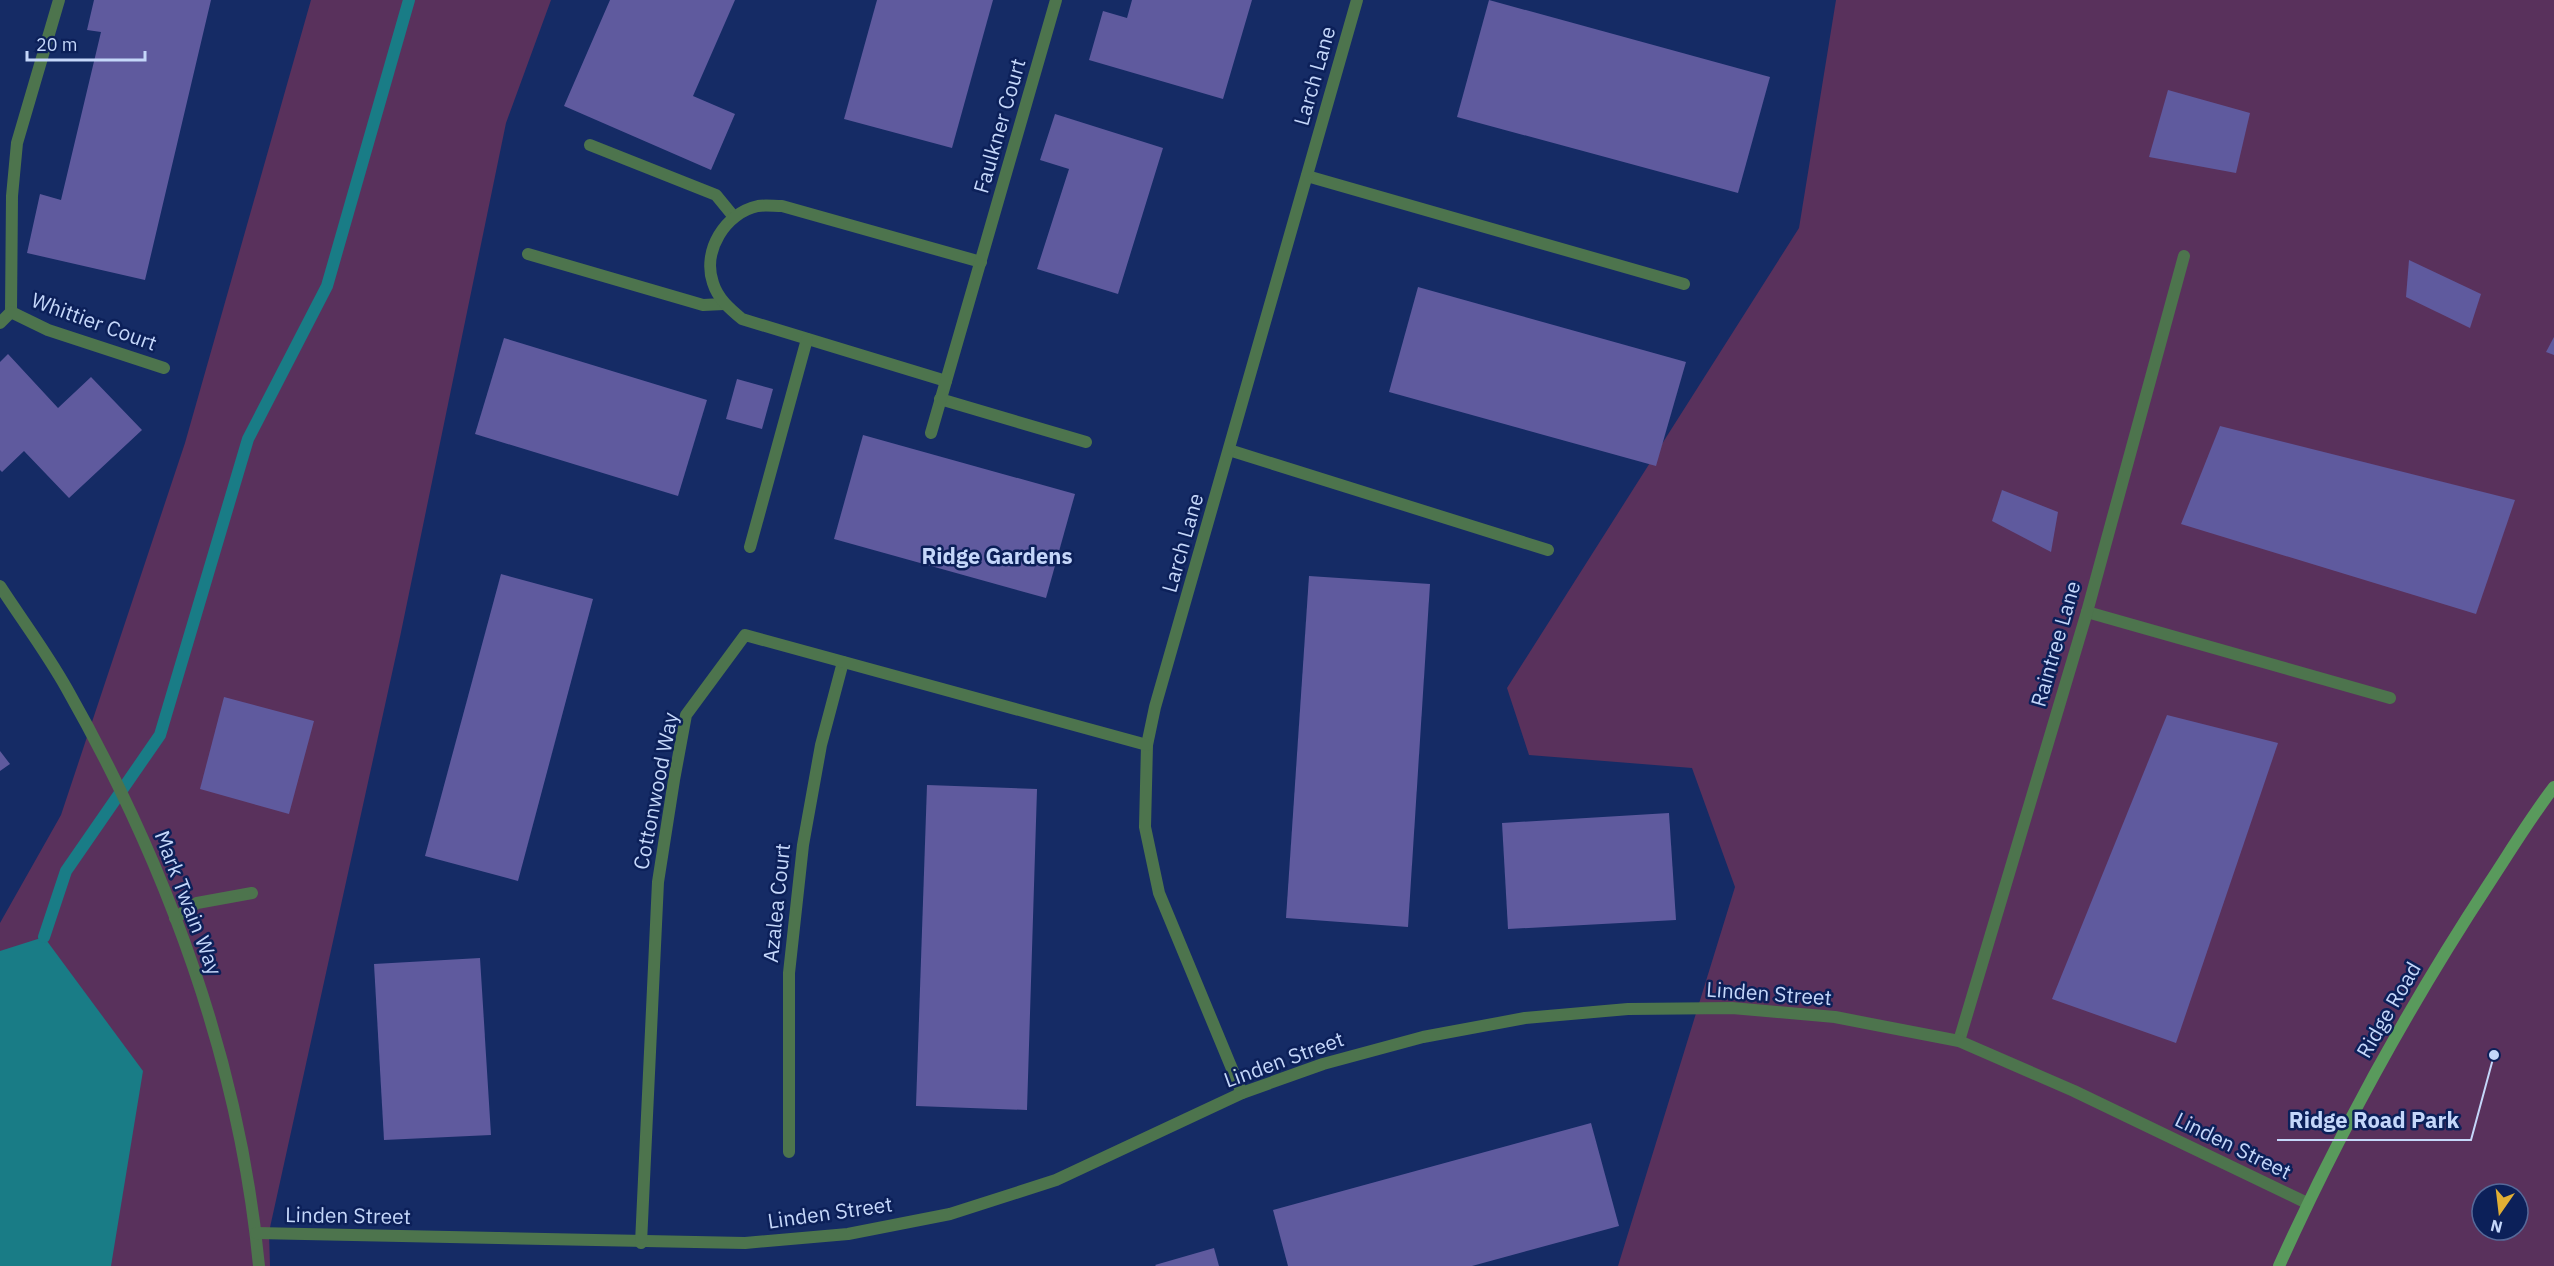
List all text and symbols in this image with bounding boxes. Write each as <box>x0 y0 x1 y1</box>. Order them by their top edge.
street label: Larch Lane <box>1287 23 1342 129</box>
scale bar <box>27 24 146 62</box>
text: 20 m <box>36 33 78 56</box>
street label: Faulkner Court <box>966 55 1032 196</box>
street label: Whittier Court <box>28 285 161 357</box>
street label: Larch Lane <box>1155 490 1210 596</box>
district label: Ridge Gardens <box>921 541 1073 570</box>
street label: Raintree Lane <box>2024 577 2086 710</box>
street label: Cottonwood Way <box>626 709 684 872</box>
street label: Mark Twain Way <box>149 826 230 979</box>
street label: Azalea Court <box>756 842 796 964</box>
street label: Ridge Road <box>2349 956 2427 1063</box>
street label: Linden Street <box>1705 975 1833 1011</box>
street label: Linden Street <box>1220 1024 1348 1094</box>
callout: Ridge Road Park <box>2277 1100 2471 1140</box>
street label: Linden Street <box>2171 1105 2296 1185</box>
text: Ridge Road Park <box>2289 1105 2459 1134</box>
north arrow <box>2470 1182 2530 1242</box>
street label: Linden Street <box>766 1189 894 1235</box>
street label: Linden Street <box>285 1200 411 1230</box>
text: N <box>2488 1215 2504 1238</box>

